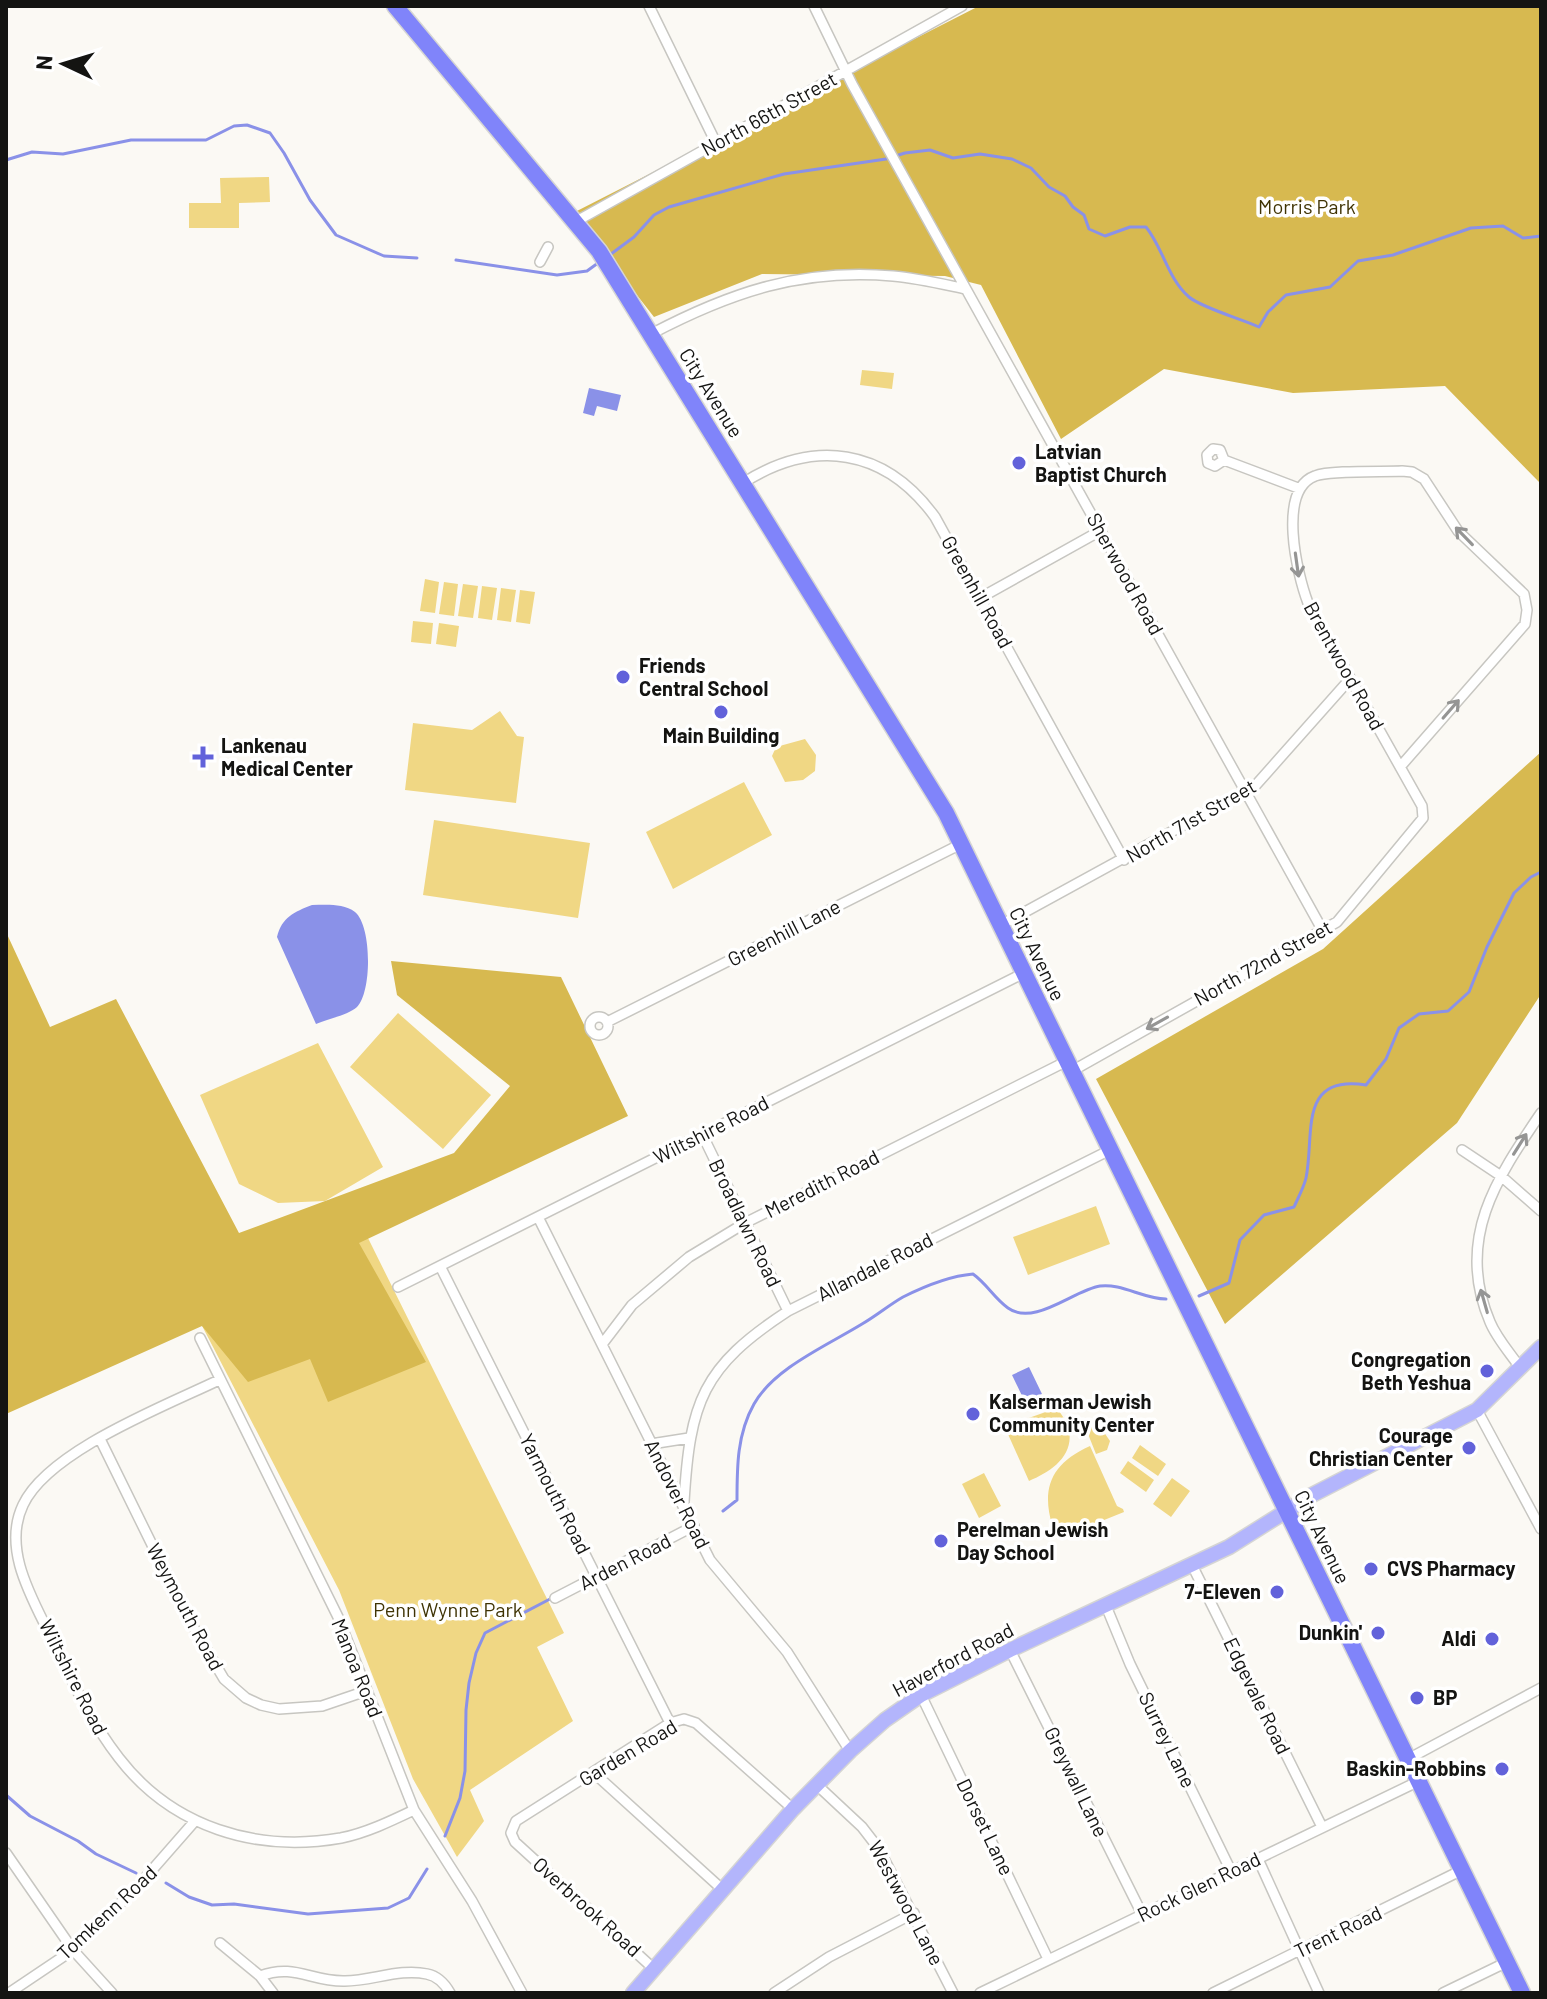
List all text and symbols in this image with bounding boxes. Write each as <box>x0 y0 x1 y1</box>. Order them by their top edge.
north arrow <box>24 24 104 104</box>
text: N <box>30 54 57 71</box>
street label: North 66th Street <box>697 66 841 160</box>
park label: Morris Park <box>1258 194 1356 218</box>
street label: City Avenue <box>675 343 749 442</box>
place label: Latvian Baptist Church <box>1035 439 1167 486</box>
marker: Latvian Baptist Church <box>1010 454 1028 472</box>
street label: Sherwood Road <box>1082 508 1169 639</box>
one-way arrow <box>1454 526 1473 546</box>
street label: Greenhill Road <box>937 531 1019 652</box>
one-way arrow <box>1290 552 1305 578</box>
street label: Brentwood Road <box>1300 597 1390 734</box>
place label: Friends Central School <box>639 653 768 700</box>
marker: Friends Central School <box>614 668 632 686</box>
one-way arrow <box>1442 699 1460 719</box>
marker: Main Building <box>712 703 730 721</box>
place label: Main Building <box>663 723 779 747</box>
place label: Lankenau Medical Center <box>221 733 353 780</box>
marker: Lankenau Medical Center <box>192 746 214 768</box>
street label: North 71st Street <box>1121 773 1260 867</box>
street label: Greenhill Lane <box>723 893 844 971</box>
street label: City Avenue <box>1005 903 1071 1004</box>
street label: North 72nd Street <box>1189 914 1336 1010</box>
one-way arrow <box>1146 1015 1169 1031</box>
street label: Wiltshire Road <box>649 1090 772 1168</box>
one-way arrow <box>1513 1133 1529 1156</box>
street label: Meredith Road <box>760 1144 883 1222</box>
street label: Broadlawn Road <box>704 1154 787 1291</box>
street label: Allandale Road <box>813 1227 936 1306</box>
one-way arrow <box>1476 1288 1491 1314</box>
place label: Congregation Beth Yeshua <box>1351 1347 1471 1394</box>
marker: Congregation Beth Yeshua <box>1478 1362 1496 1380</box>
place label: Kalserman Jewish Community Center <box>989 1389 1155 1436</box>
marker: Kalserman Jewish Community Center <box>964 1405 982 1423</box>
place label: Courage Christian Center <box>1309 1423 1453 1470</box>
street label: Yarmouth Road <box>515 1429 597 1558</box>
street label: Andover Road <box>640 1435 716 1552</box>
marker: Courage Christian Center <box>1460 1439 1478 1457</box>
street label: City Avenue <box>1290 1486 1356 1587</box>
place label: Perelman Jewish Day School <box>957 1517 1108 1564</box>
street label: Arden Road <box>575 1528 675 1594</box>
marker: Perelman Jewish Day School <box>932 1532 950 1550</box>
street label: Weymouth Road <box>142 1539 229 1674</box>
place label: CVS Pharmacy <box>1387 1556 1516 1580</box>
marker: CVS Pharmacy <box>1362 1560 1380 1578</box>
place label: 7-Eleven <box>1184 1579 1261 1603</box>
marker: 7-Eleven <box>1268 1583 1286 1601</box>
park label: Penn Wynne Park <box>373 1597 523 1621</box>
street label: Wiltshire Road <box>35 1615 113 1738</box>
street label: Manoa Road <box>327 1615 389 1721</box>
street label: Haverford Road <box>888 1617 1017 1701</box>
place label: Dunkin' <box>1299 1620 1363 1644</box>
marker: Dunkin' <box>1369 1624 1387 1642</box>
place label: Aldi <box>1441 1626 1476 1650</box>
marker: Aldi <box>1483 1630 1501 1648</box>
street label: Edgevale Road <box>1219 1633 1297 1758</box>
place label: BP <box>1433 1685 1457 1709</box>
street label: Surrey Lane <box>1134 1688 1201 1791</box>
marker: BP <box>1408 1689 1426 1707</box>
street label: Garden Road <box>574 1714 681 1791</box>
street label: Greywall Lane <box>1040 1723 1114 1841</box>
place label: Baskin-Robbins <box>1346 1756 1486 1780</box>
marker: Baskin-Robbins <box>1493 1760 1511 1778</box>
street label: Dorset Lane <box>952 1774 1020 1879</box>
street label: Westwood Lane <box>864 1836 950 1969</box>
street label: Rock Glen Road <box>1133 1846 1264 1926</box>
street label: Overbrook Road <box>528 1851 647 1961</box>
street label: Tomkenn Road <box>52 1860 161 1965</box>
street label: Trent Road <box>1290 1900 1385 1963</box>

